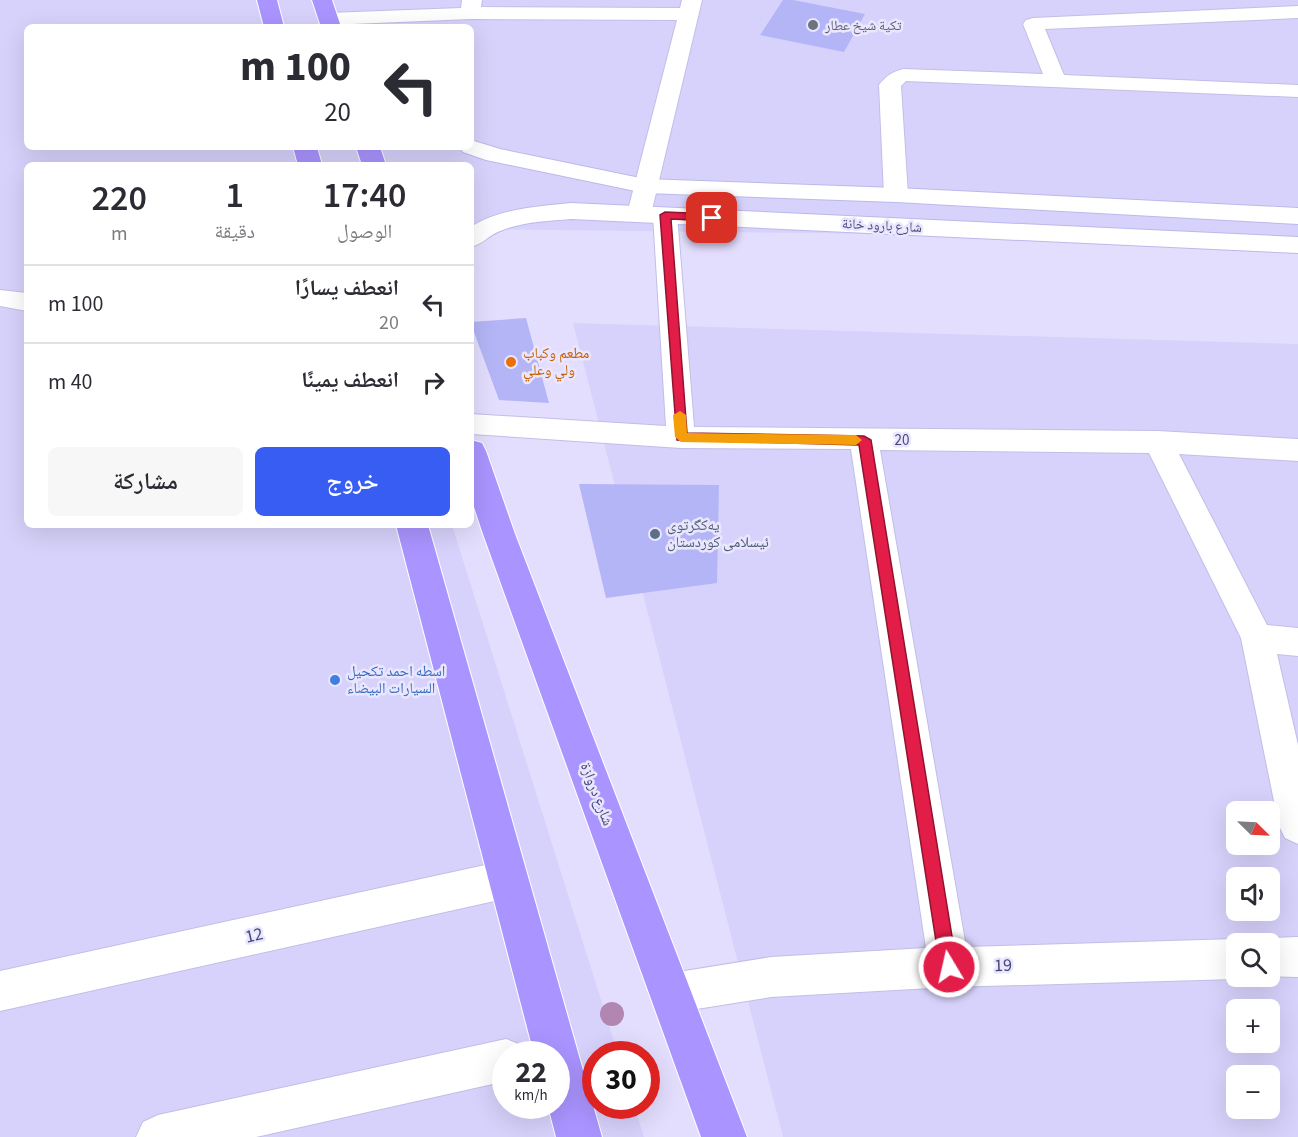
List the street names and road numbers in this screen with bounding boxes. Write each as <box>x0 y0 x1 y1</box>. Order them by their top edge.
street label: شارع بارود خانة <box>841 214 922 238</box>
street label: 20 <box>895 430 909 451</box>
street label: شارع دروازة <box>575 760 618 829</box>
street label: 12 <box>243 921 266 950</box>
street label: 19 <box>994 953 1012 978</box>

